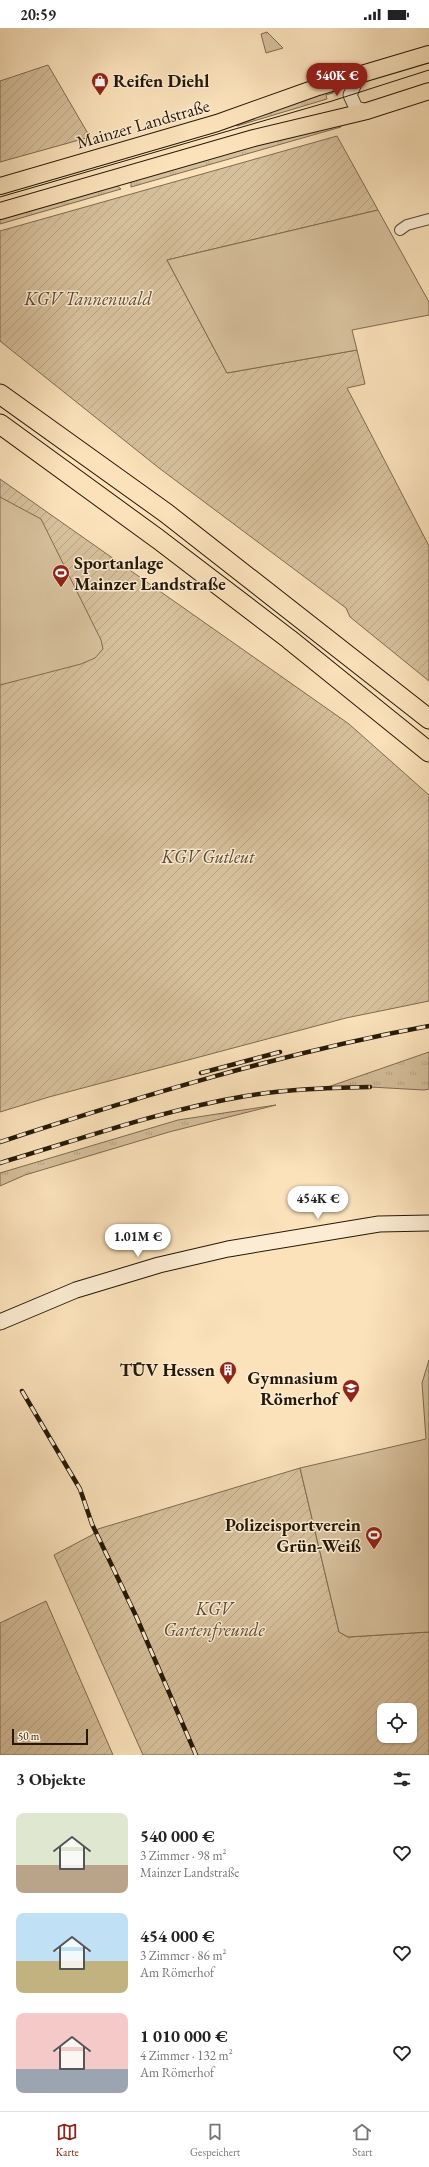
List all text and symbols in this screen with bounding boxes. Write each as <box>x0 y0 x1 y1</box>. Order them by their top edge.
text: 20:59 <box>20 5 56 24</box>
pin: 540K € <box>304 63 370 97</box>
text: 540K € <box>315 67 359 84</box>
place label: Reifen Diehl <box>113 69 209 92</box>
shop icon: Reifen Diehl <box>90 71 110 96</box>
street label: Mainzer Landstraße <box>74 94 212 154</box>
park label: KGV Tannenwald <box>23 287 152 310</box>
place label: Sportanlage Mainzer Landstraße <box>74 551 226 595</box>
sports icon: Sportanlage Mainzer Landstraße <box>51 563 71 588</box>
park label: KGV Gutleut <box>161 845 255 868</box>
pin: 454K € <box>285 1186 351 1220</box>
text: 454K € <box>296 1190 340 1207</box>
pin: 1.01M € <box>101 1224 175 1258</box>
text: 1.01M € <box>114 1228 162 1245</box>
place label: TÜV Hessen <box>120 1358 215 1381</box>
building icon: TÜV Hessen <box>218 1360 238 1385</box>
place label: Gymnasium Römerhof <box>248 1366 341 1410</box>
school or university icon: Gymnasium Römerhof <box>341 1378 361 1403</box>
place label: Polizeisportverein Grün-Weiß <box>225 1513 362 1557</box>
sports icon: Polizeisportverein Grün-Weiß <box>364 1525 384 1550</box>
park label: KGV Gartenfreunde <box>163 1597 265 1642</box>
map controls <box>377 1703 417 1743</box>
button: locate <box>377 1703 417 1743</box>
scale bar <box>12 1727 88 1746</box>
text: 50 m <box>18 1729 39 1743</box>
text: 3 Objekte <box>16 1768 86 1790</box>
icon: filters <box>391 1768 413 1790</box>
text: 540 000 € <box>140 1825 215 1847</box>
icon: home <box>48 1829 96 1877</box>
icon: heart <box>391 1842 413 1864</box>
text: 3 Zimmer · 98 m² <box>140 1847 226 1864</box>
text: Mainzer Landstraße <box>140 1864 239 1881</box>
text: 454 000 € <box>140 1925 215 1947</box>
icon: home <box>48 1929 96 1977</box>
icon: heart <box>391 1942 413 1964</box>
text: 3 Zimmer · 86 m² <box>140 1947 226 1964</box>
text: Am Römerhof <box>140 1964 214 1981</box>
text: 1 010 000 € <box>140 2025 228 2047</box>
icon: home <box>48 2029 96 2077</box>
icon: heart <box>391 2042 413 2064</box>
text: 4 Zimmer · 132 m² <box>140 2047 233 2064</box>
text: Am Römerhof <box>140 2064 214 2081</box>
tab: Karte <box>56 2121 79 2159</box>
tab: Gespeichert <box>190 2121 240 2159</box>
tab: Start <box>351 2121 373 2159</box>

